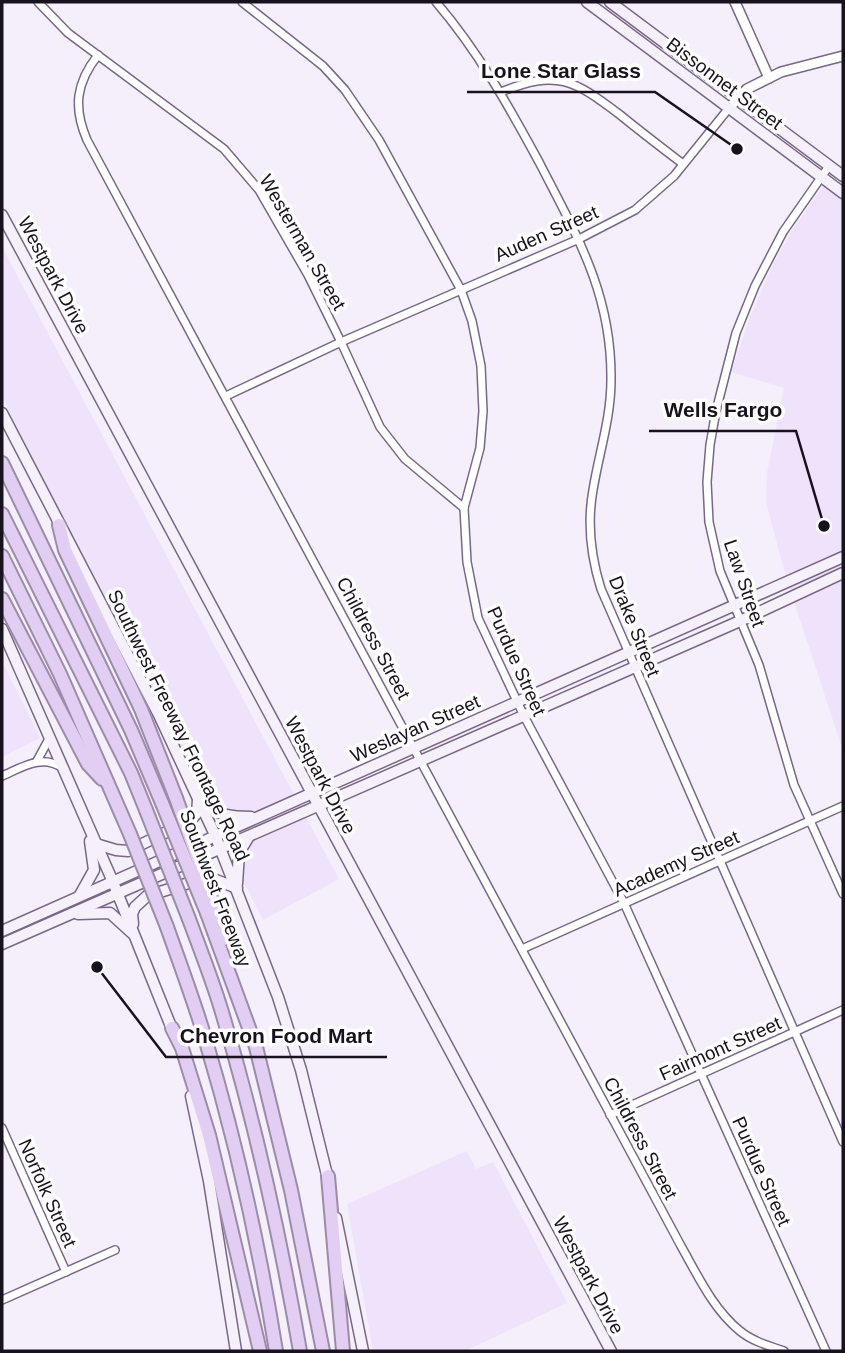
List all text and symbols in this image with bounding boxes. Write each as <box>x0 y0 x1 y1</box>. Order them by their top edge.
street label: Bissonnet Street <box>663 33 787 134</box>
callout: Lone Star Glass <box>467 50 655 92</box>
text: Lone Star Glass <box>481 59 641 82</box>
street label: Westerman Street <box>255 171 350 314</box>
street label: Auden Street <box>491 201 602 266</box>
street label: Westpark Drive <box>14 213 93 337</box>
callout: Wells Fargo <box>649 389 796 431</box>
text: Wells Fargo <box>664 398 782 421</box>
street label: Law Street <box>720 537 769 630</box>
street label: Drake Street <box>605 573 665 680</box>
street label: Childress Street <box>333 574 415 703</box>
street label: Southwest Freeway Frontage Road <box>104 586 254 864</box>
street label: Purdue Street <box>483 603 550 720</box>
street label: Weslayan Street <box>347 690 484 766</box>
street label: Westpark Drive <box>281 713 360 837</box>
street label: Southwest Freeway <box>176 807 255 970</box>
street label: Academy Street <box>610 826 743 901</box>
street label: Fairmont Street <box>656 1012 785 1085</box>
callout: Chevron Food Mart <box>166 1015 387 1057</box>
text: Chevron Food Mart <box>180 1024 372 1047</box>
street label: Childress Street <box>600 1074 682 1203</box>
street label: Purdue Street <box>728 1113 795 1230</box>
street label: Norfolk Street <box>14 1136 81 1251</box>
street label: Westpark Drive <box>549 1213 628 1337</box>

